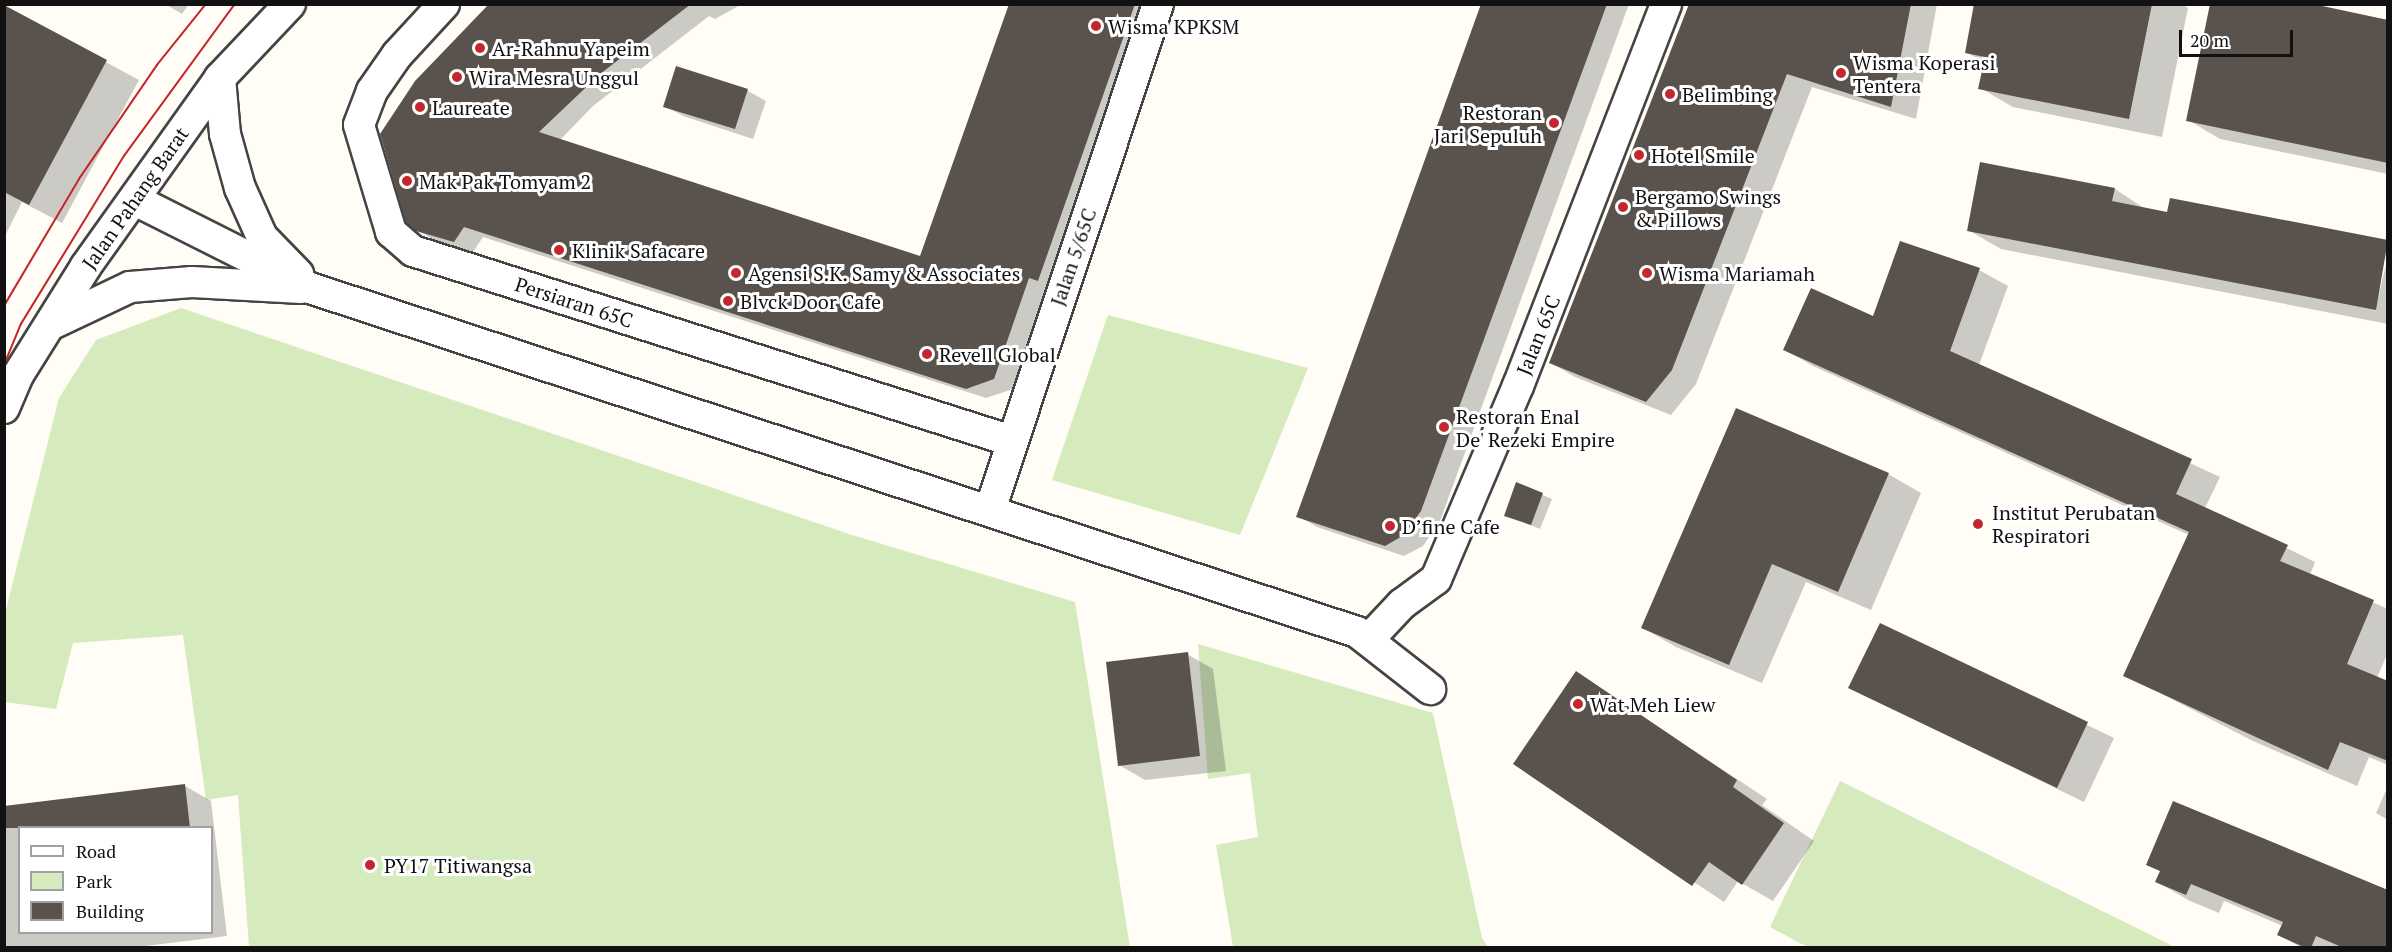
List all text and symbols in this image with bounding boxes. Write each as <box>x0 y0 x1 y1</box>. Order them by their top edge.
place label: Wisma KPKSM <box>1108 14 1239 38</box>
scale bar <box>2182 18 2296 56</box>
marker: Wisma KPKSM <box>1089 19 1103 33</box>
text: 20 m <box>2190 28 2229 52</box>
place label: Ar-Rahnu Yapeim <box>492 36 650 60</box>
marker: Ar-Rahnu Yapeim <box>473 41 487 55</box>
place label: Wisma Koperasi Tentera <box>1853 50 1995 97</box>
place label: Wira Mesra Unggul <box>469 65 639 89</box>
marker: Wisma Koperasi Tentera <box>1834 66 1848 80</box>
marker: Wira Mesra Unggul <box>450 70 464 84</box>
place label: Belimbing <box>1682 82 1773 106</box>
marker: Belimbing <box>1663 87 1677 101</box>
place label: Laureate <box>432 95 510 119</box>
marker: Laureate <box>413 100 427 114</box>
place label: Restoran Jari Sepuluh <box>1434 100 1542 147</box>
marker: Restoran Jari Sepuluh <box>1547 116 1561 130</box>
street label: Jalan Pahang Barat <box>77 122 193 274</box>
place label: Hotel Smile <box>1651 143 1755 167</box>
marker: Hotel Smile <box>1632 148 1646 162</box>
place label: Mak Pak Tomyam 2 <box>419 169 591 193</box>
marker: Mak Pak Tomyam 2 <box>400 174 414 188</box>
place label: Bergamo Swings & Pillows <box>1635 184 1781 231</box>
marker: Bergamo Swings & Pillows <box>1616 200 1630 214</box>
street label: Jalan 5/65C <box>1045 205 1101 309</box>
place label: Klinik Safacare <box>572 238 705 262</box>
marker: Klinik Safacare <box>550 241 568 259</box>
place label: Agensi S.K. Samy & Associates <box>748 261 1021 285</box>
place label: Wisma Mariamah <box>1659 261 1815 285</box>
marker: Agensi S.K. Samy & Associates <box>729 266 743 280</box>
marker: Wisma Mariamah <box>1640 266 1654 280</box>
street label: Persiaran 65C <box>512 272 636 332</box>
place label: Blvck Door Cafe <box>740 289 881 313</box>
street label: Jalan 65C <box>1511 292 1565 378</box>
marker: Blvck Door Cafe <box>721 294 735 308</box>
place label: Revell Global <box>939 342 1056 366</box>
marker: Revell Global <box>920 347 934 361</box>
place label: Restoran Enal De' Rezeki Empire <box>1456 404 1616 451</box>
marker: Restoran Enal De' Rezeki Empire <box>1437 420 1451 434</box>
place label: Institut Perubatan Respiratori <box>1992 500 2155 547</box>
place label: D’fine Cafe <box>1402 514 1500 538</box>
marker: Institut Perubatan Respiratori <box>1969 515 1987 533</box>
marker: D’fine Cafe <box>1383 519 1397 533</box>
place label: Wat Meh Liew <box>1590 692 1715 716</box>
marker: Wat Meh Liew <box>1571 697 1585 711</box>
legend <box>18 826 213 934</box>
text: Road <box>76 839 116 863</box>
place label: PY17 Titiwangsa <box>384 853 532 877</box>
marker: PY17 Titiwangsa <box>361 856 379 874</box>
text: Park <box>76 869 112 893</box>
text: Building <box>76 899 144 923</box>

